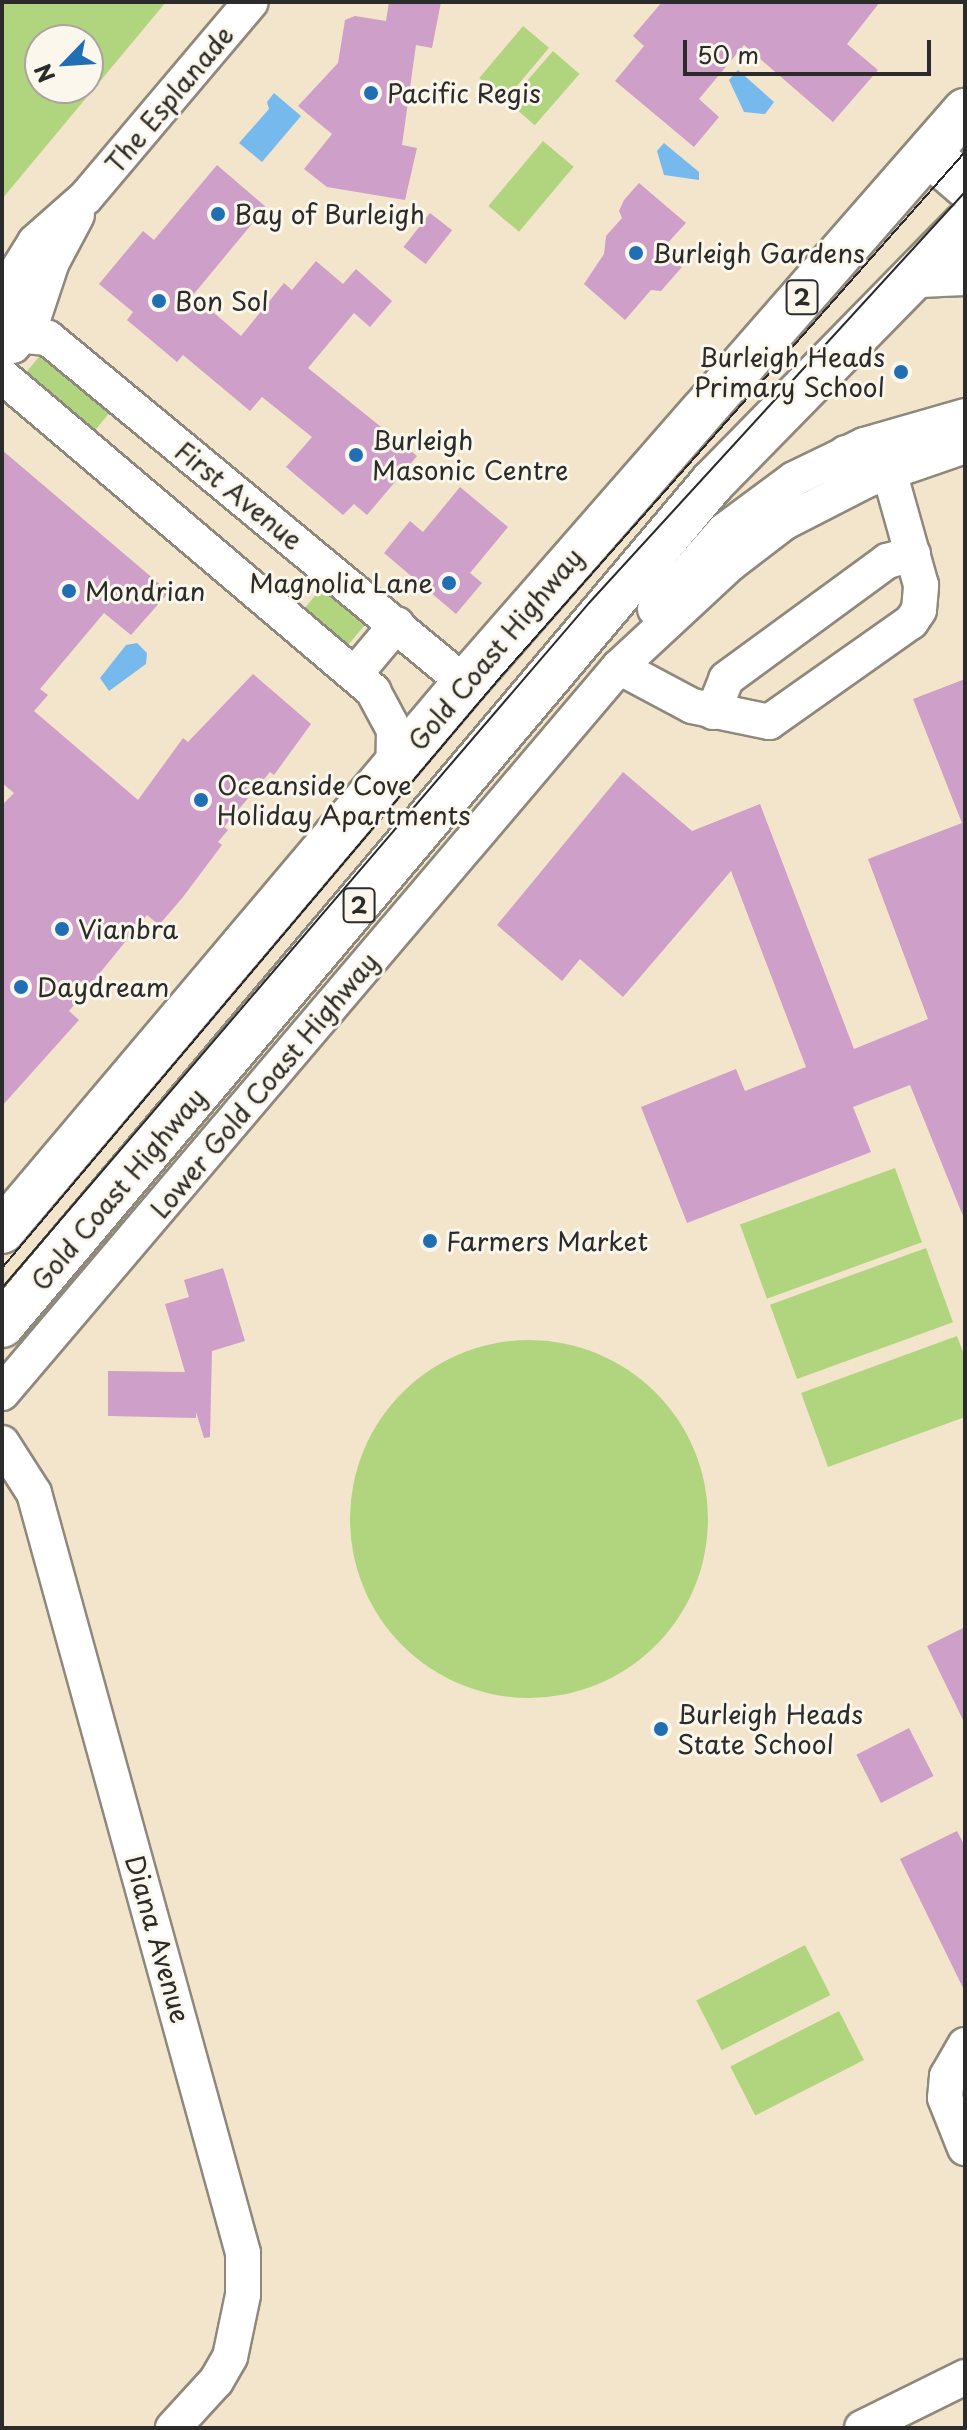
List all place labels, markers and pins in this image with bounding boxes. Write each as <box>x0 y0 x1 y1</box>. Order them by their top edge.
place label: Pacific Regis <box>387 77 542 109</box>
marker: Pacific Regis <box>362 84 380 102</box>
place label: Bay of Burleigh <box>234 198 425 230</box>
marker: Bay of Burleigh <box>209 205 227 223</box>
place label: Burleigh Gardens <box>652 237 865 269</box>
marker: Burleigh Gardens <box>627 244 645 262</box>
place label: Bon Sol <box>175 285 269 317</box>
marker: Bon Sol <box>150 292 168 310</box>
place label: Burleigh Heads Primary School <box>693 341 885 402</box>
marker: Burleigh Heads Primary School <box>892 363 910 381</box>
place label: Burleigh Masonic Centre <box>372 424 569 486</box>
marker: Burleigh Masonic Centre <box>347 446 365 464</box>
place label: Magnolia Lane <box>247 567 433 599</box>
marker: Magnolia Lane <box>440 574 458 592</box>
place label: Mondrian <box>85 575 205 607</box>
marker: Mondrian <box>60 582 78 600</box>
place label: Oceanside Cove Holiday Apartments <box>217 769 470 830</box>
marker: Oceanside Cove Holiday Apartments <box>192 791 210 809</box>
place label: Vianbra <box>78 913 178 945</box>
marker: Vianbra <box>53 920 71 938</box>
place label: Daydream <box>37 971 169 1003</box>
marker: Daydream <box>12 978 30 996</box>
place label: Farmers Market <box>446 1225 648 1257</box>
marker: Farmers Market <box>421 1232 439 1250</box>
place label: Burleigh Heads State School <box>677 1698 864 1760</box>
marker: Burleigh Heads State School <box>652 1720 670 1738</box>

